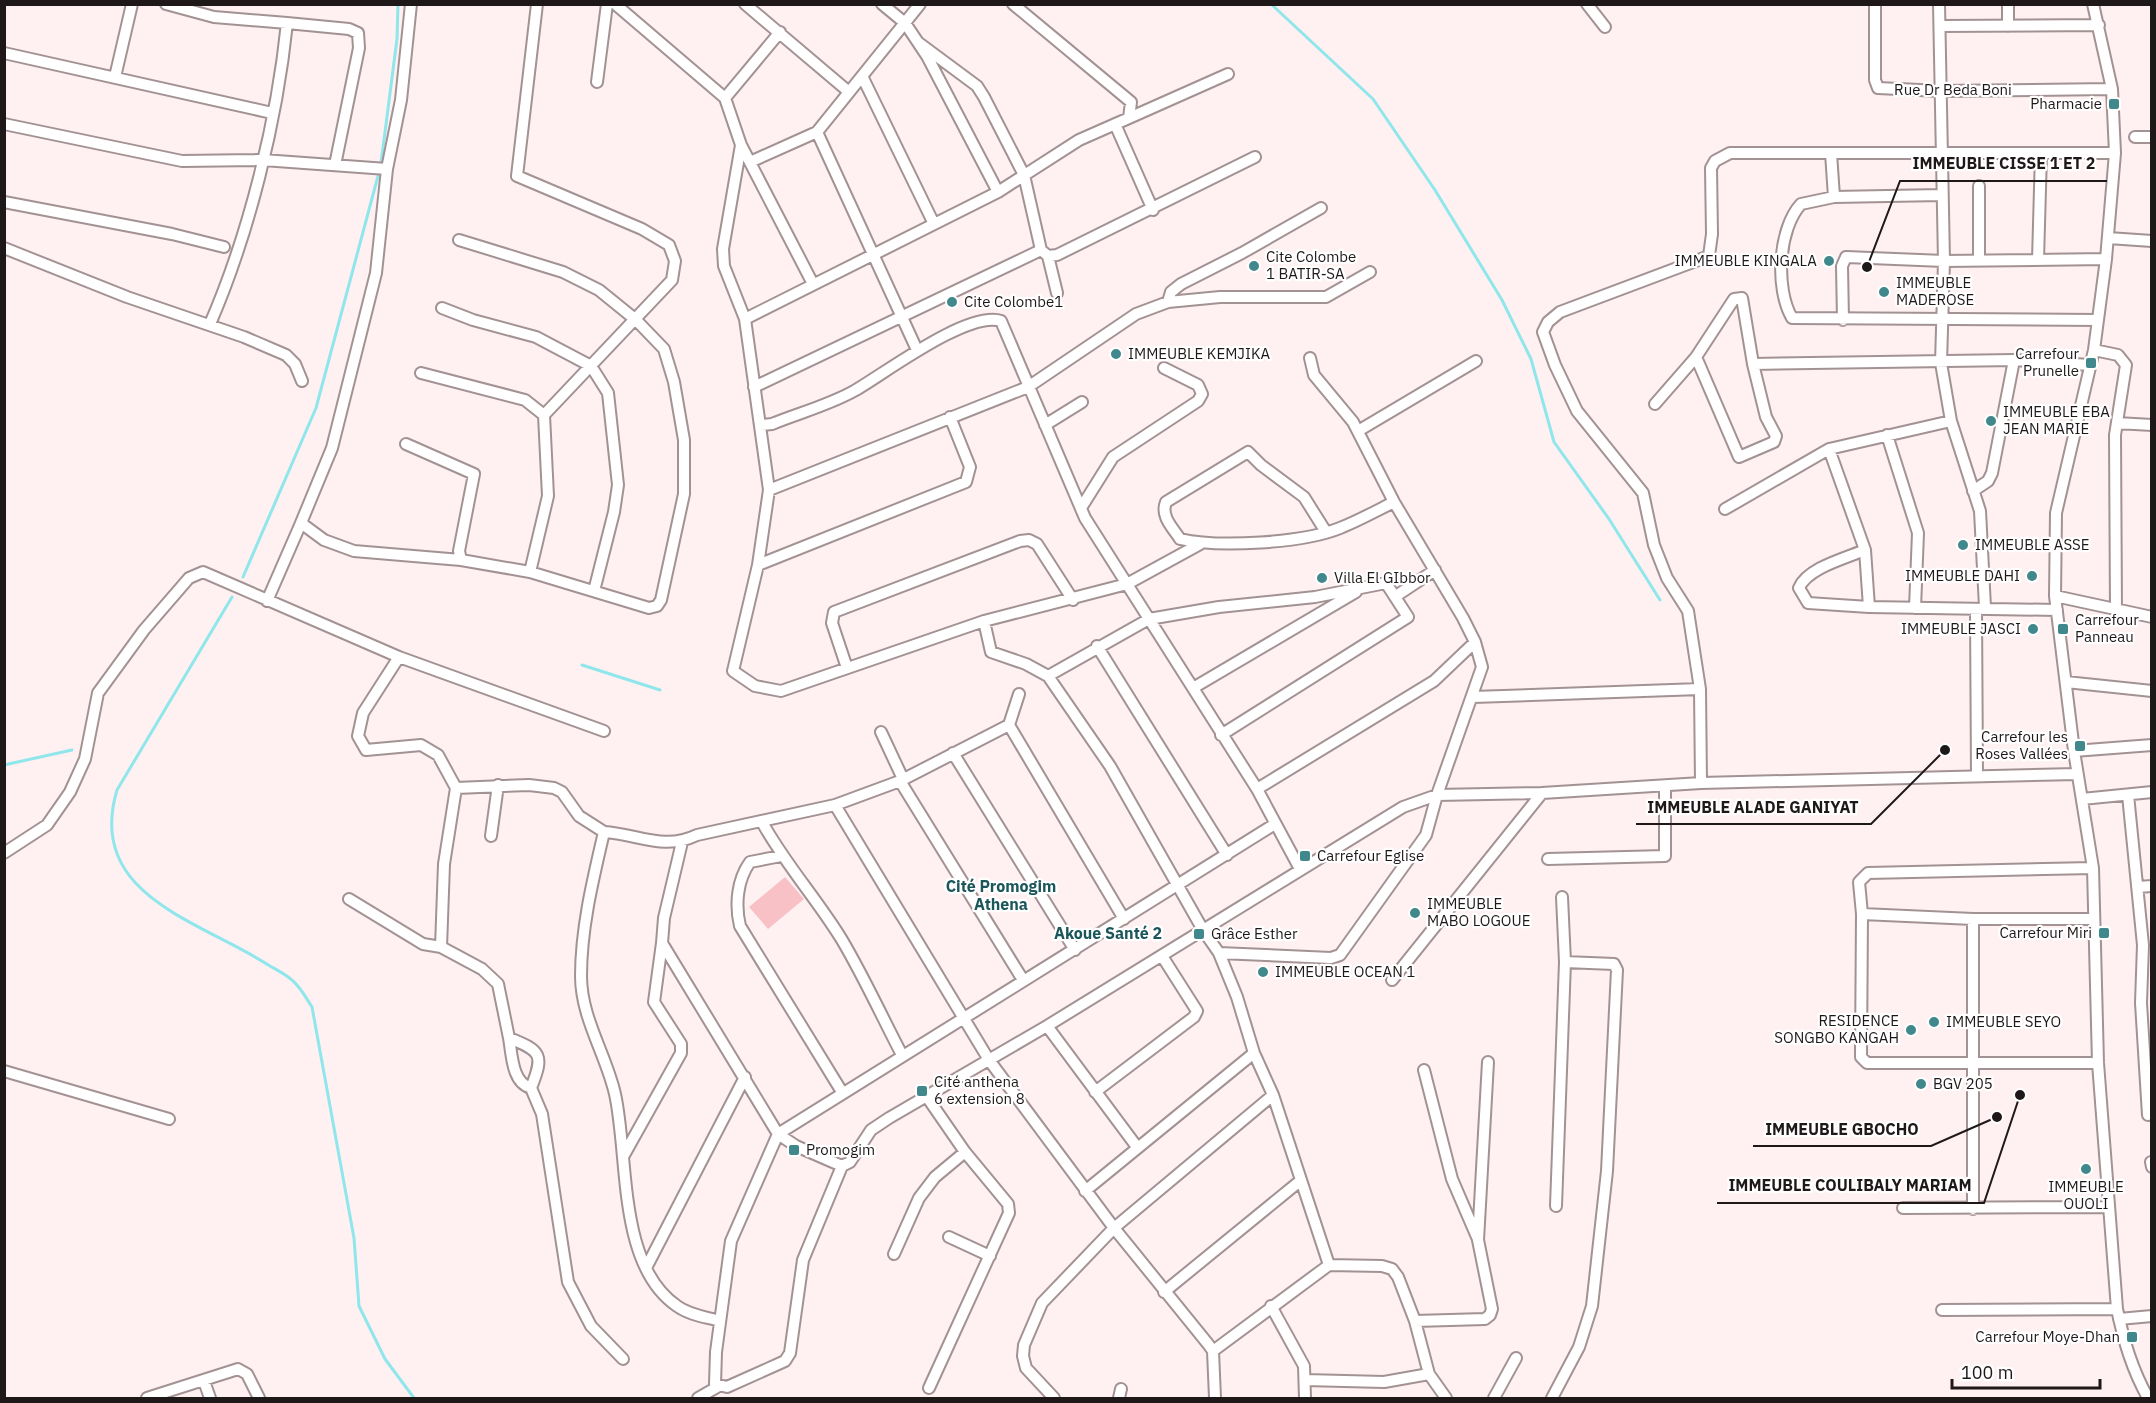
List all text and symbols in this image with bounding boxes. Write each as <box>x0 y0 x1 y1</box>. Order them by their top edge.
street label: Rue Dr Beda Boni <box>1894 80 2012 99</box>
place label: Pharmacie <box>2030 94 2102 113</box>
marker: Pharmacie <box>2107 97 2121 111</box>
callout: IMMEUBLE CISSE 1 ET 2 <box>1900 147 2107 181</box>
text: IMMEUBLE CISSE 1 ET 2 <box>1913 153 2095 173</box>
place label: Cite Colombe 1 BATIR-SA <box>1266 247 1356 283</box>
place label: IMMEUBLE KINGALA <box>1675 251 1817 270</box>
marker: IMMEUBLE KINGALA <box>1822 254 1836 268</box>
marker: Cite Colombe 1 BATIR-SA <box>1247 259 1261 273</box>
place label: IMMEUBLE MADEROSE <box>1896 273 1974 309</box>
marker: IMMEUBLE MADEROSE <box>1877 285 1891 299</box>
place label: Cite Colombe1 <box>964 292 1063 311</box>
marker: Cite Colombe1 <box>945 295 959 309</box>
place label: IMMEUBLE KEMJIKA <box>1128 344 1270 363</box>
place label: Carrefour Prunelle <box>2015 344 2079 380</box>
marker: IMMEUBLE KEMJIKA <box>1109 347 1123 361</box>
marker: Carrefour Prunelle <box>2084 356 2098 370</box>
place label: IMMEUBLE EBA JEAN MARIE <box>2003 402 2110 438</box>
marker: IMMEUBLE EBA JEAN MARIE <box>1984 414 1998 428</box>
place label: IMMEUBLE ASSE <box>1975 535 2090 554</box>
marker: IMMEUBLE ASSE <box>1956 538 1970 552</box>
place label: IMMEUBLE DAHI <box>1905 566 2020 585</box>
place label: Villa El GIbbor <box>1334 568 1431 587</box>
marker: IMMEUBLE DAHI <box>2025 569 2039 583</box>
marker: Villa El GIbbor <box>1315 571 1329 585</box>
place label: Carrefour Panneau <box>2075 610 2139 646</box>
place label: IMMEUBLE JASCI <box>1901 619 2021 638</box>
marker: IMMEUBLE JASCI <box>2026 622 2040 636</box>
marker: Carrefour Panneau <box>2056 622 2070 636</box>
place label: Carrefour les Roses Vallées <box>1975 727 2068 763</box>
marker: Carrefour les Roses Vallées <box>2073 739 2087 753</box>
callout: IMMEUBLE ALADE GANIYAT <box>1636 790 1871 824</box>
text: IMMEUBLE ALADE GANIYAT <box>1647 797 1859 817</box>
place label: Carrefour Eglise <box>1317 846 1424 865</box>
marker: Carrefour Eglise <box>1298 849 1312 863</box>
district label: Cité Promogim Athena <box>946 876 1056 914</box>
place label: IMMEUBLE MABO LOGOUE <box>1427 894 1530 930</box>
marker: IMMEUBLE MABO LOGOUE <box>1408 906 1422 920</box>
district label: Akoue Santé 2 <box>1054 923 1162 943</box>
place label: Carrefour Miri <box>2000 923 2092 942</box>
place label: Grâce Esther <box>1211 924 1298 943</box>
marker: Carrefour Miri <box>2097 926 2111 940</box>
marker: Grâce Esther <box>1192 927 1206 941</box>
place label: IMMEUBLE OCEAN 1 <box>1275 962 1415 981</box>
marker: IMMEUBLE OCEAN 1 <box>1256 965 1270 979</box>
place label: RESIDENCE SONGBO KANGAH <box>1774 1011 1899 1047</box>
place label: IMMEUBLE SEYO <box>1946 1012 2061 1031</box>
marker: IMMEUBLE SEYO <box>1927 1015 1941 1029</box>
marker: RESIDENCE SONGBO KANGAH <box>1904 1023 1918 1037</box>
place label: Cité anthena 6 extension 8 <box>934 1072 1025 1108</box>
place label: BGV 205 <box>1933 1074 1993 1093</box>
marker: BGV 205 <box>1914 1077 1928 1091</box>
marker: Cité anthena 6 extension 8 <box>915 1084 929 1098</box>
callout: IMMEUBLE GBOCHO <box>1753 1112 1931 1146</box>
text: IMMEUBLE GBOCHO <box>1765 1119 1919 1139</box>
place label: Promogim <box>806 1140 875 1159</box>
marker: Promogim <box>787 1143 801 1157</box>
marker: IMMEUBLE OUOLI <box>2079 1162 2093 1176</box>
callout: IMMEUBLE COULIBALY MARIAM <box>1717 1169 1984 1203</box>
text: IMMEUBLE COULIBALY MARIAM <box>1728 1175 1972 1195</box>
place label: IMMEUBLE OUOLI <box>2048 1177 2124 1213</box>
place label: Carrefour Moye-Dhan <box>1975 1327 2120 1346</box>
marker: Carrefour Moye-Dhan <box>2125 1330 2139 1344</box>
scale bar <box>1952 1352 2100 1390</box>
text: 100 m <box>1961 1361 2013 1384</box>

